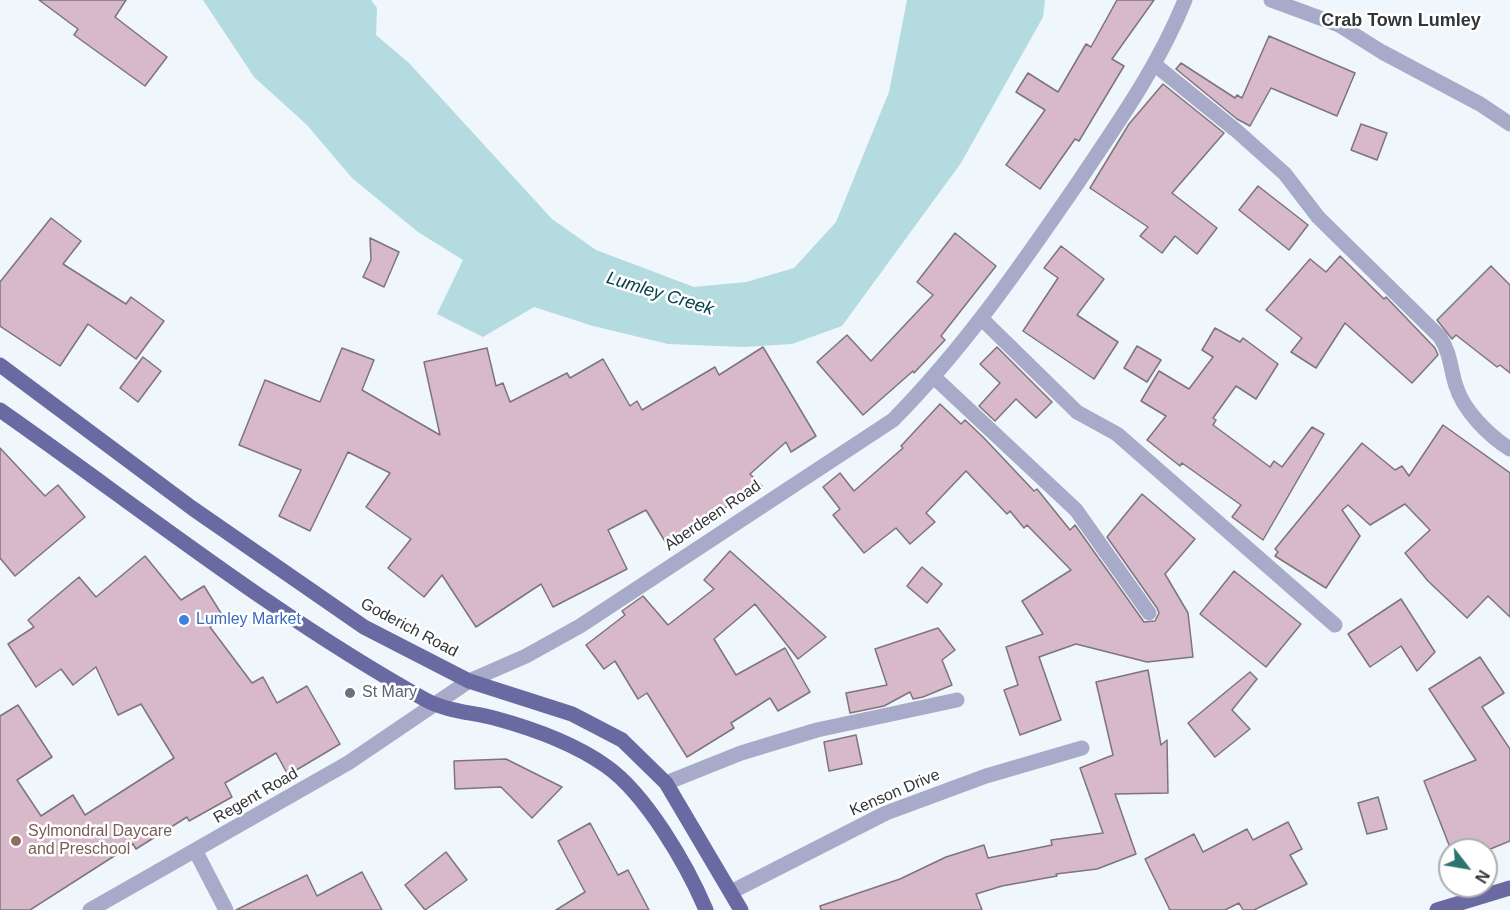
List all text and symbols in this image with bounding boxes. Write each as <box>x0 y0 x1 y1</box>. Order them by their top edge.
district label: Crab Town Lumley <box>1321 10 1481 32</box>
water label: Lumley Creek <box>604 267 716 321</box>
street label: Aberdeen Road <box>661 477 765 555</box>
street label: Goderich Road <box>357 594 461 662</box>
place label: Lumley Market <box>196 610 301 630</box>
marker: Lumley Market <box>177 613 191 627</box>
place label: St Mary <box>362 683 417 703</box>
marker: St Mary <box>343 686 357 700</box>
street label: Regent Road <box>210 764 302 828</box>
street label: Kenson Drive <box>847 765 943 821</box>
place label: Sylmondral Daycare and Preschool <box>28 822 172 860</box>
marker: Sylmondral Daycare and Preschool <box>9 834 23 848</box>
north arrow <box>1438 838 1498 898</box>
text: N <box>1472 867 1492 886</box>

